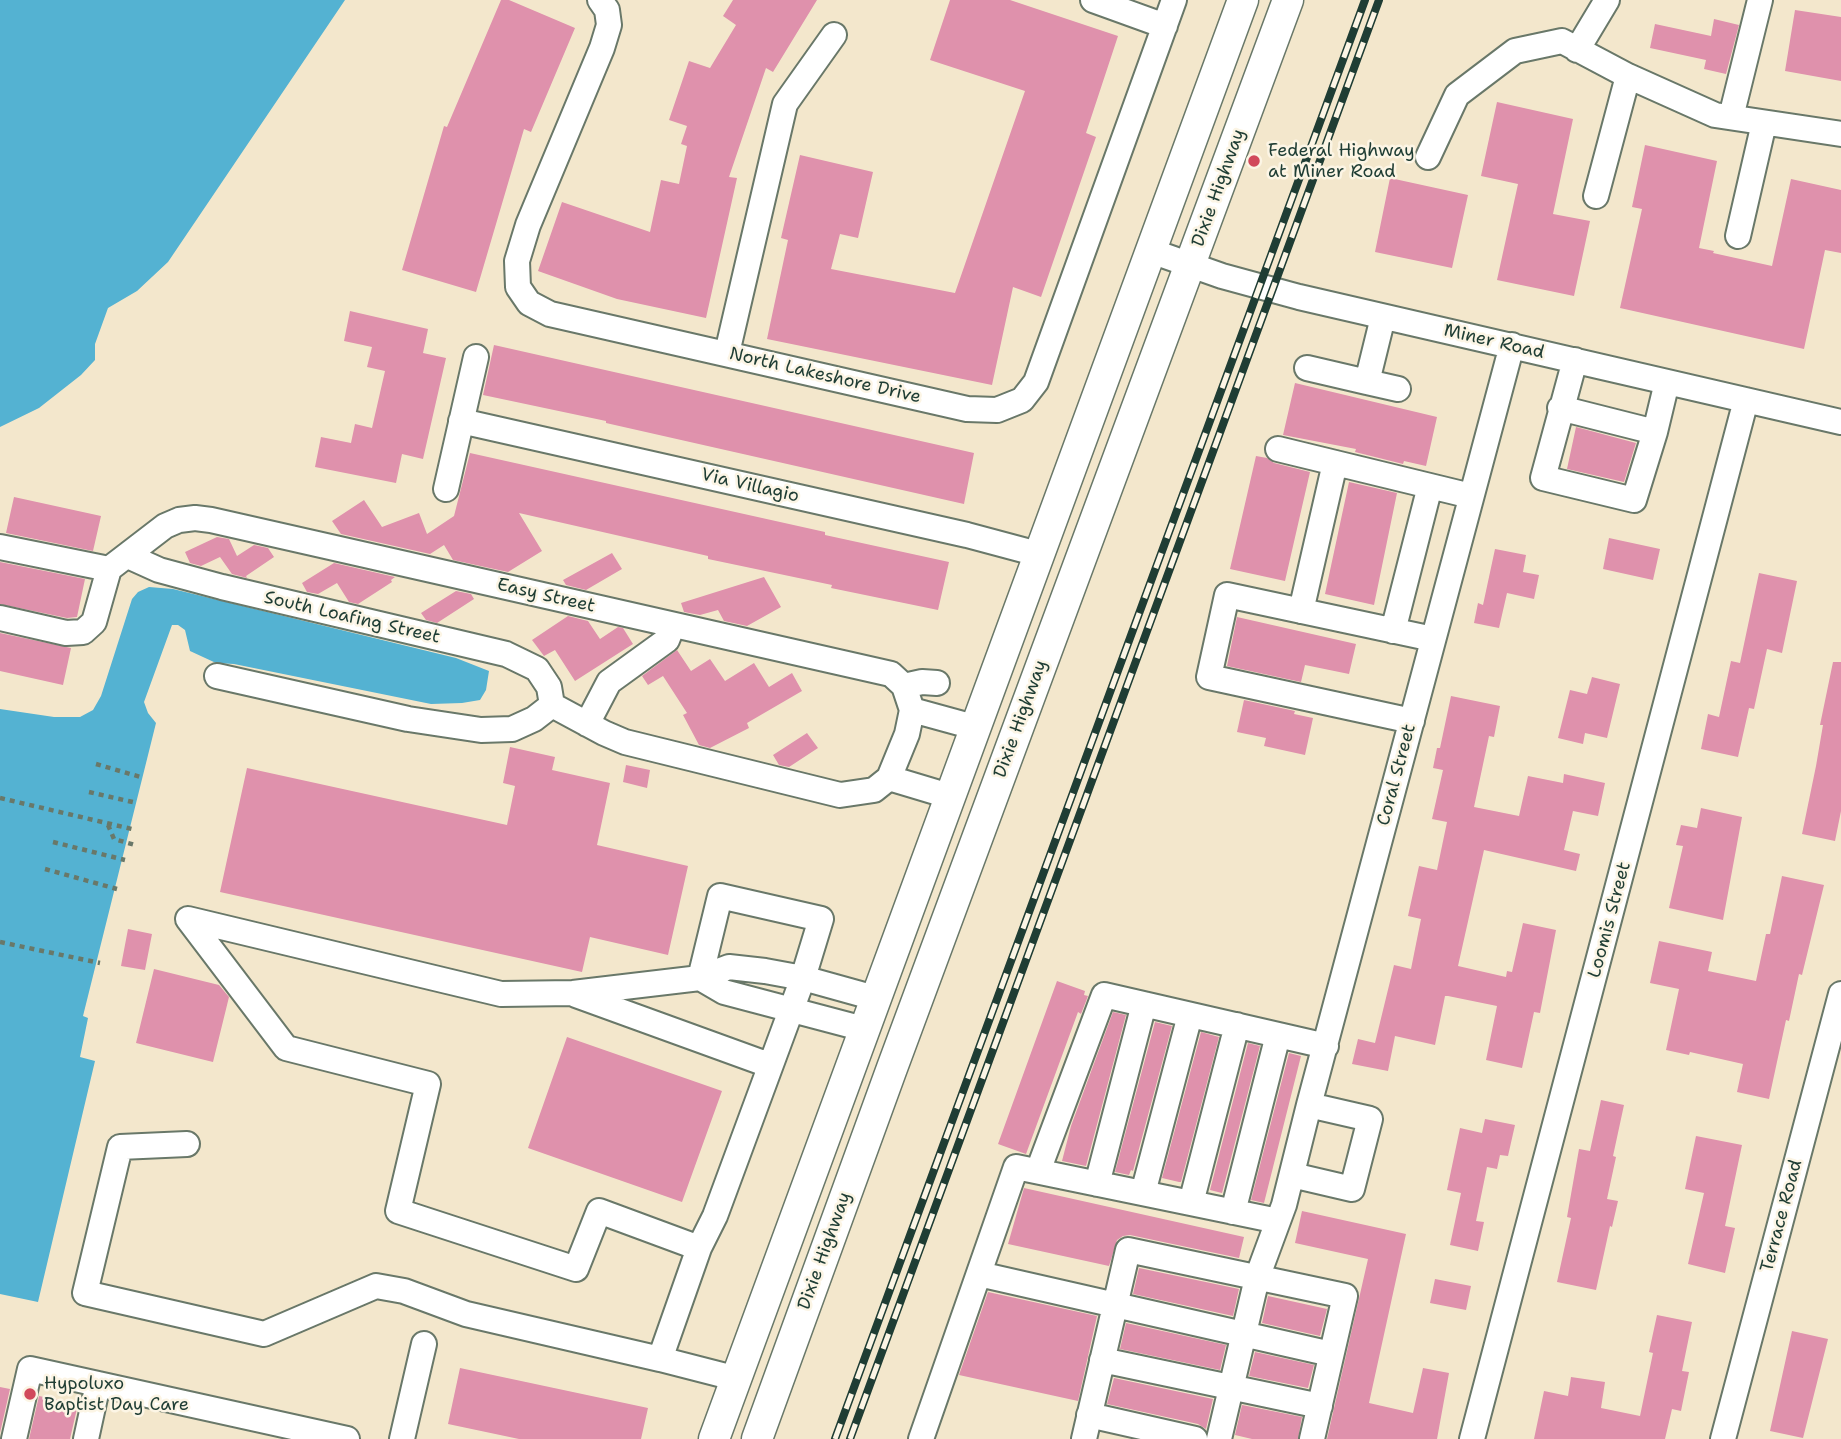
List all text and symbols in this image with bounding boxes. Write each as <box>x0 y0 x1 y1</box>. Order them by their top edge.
street label: Dixie Highway <box>1188 126 1250 250</box>
place label: Federal Highway at Miner Road <box>1268 140 1415 182</box>
marker: Federal Highway at Miner Road <box>1246 153 1262 169</box>
street label: Miner Road <box>1442 320 1546 364</box>
street label: North Lakeshore Drive <box>727 343 923 409</box>
street label: Via Villagio <box>699 464 801 508</box>
street label: Easy Street <box>495 574 597 618</box>
street label: South Loafing Street <box>262 587 442 649</box>
street label: Dixie Highway <box>990 657 1052 781</box>
street label: Coral Street <box>1373 722 1421 828</box>
street label: Loomis Street <box>1584 860 1636 980</box>
street label: Terrace Road <box>1757 1157 1807 1275</box>
street label: Dixie Highway <box>794 1189 856 1313</box>
place label: Hypoluxo Baptist Day Care <box>44 1373 189 1416</box>
marker: Hypoluxo Baptist Day Care <box>22 1386 38 1402</box>

